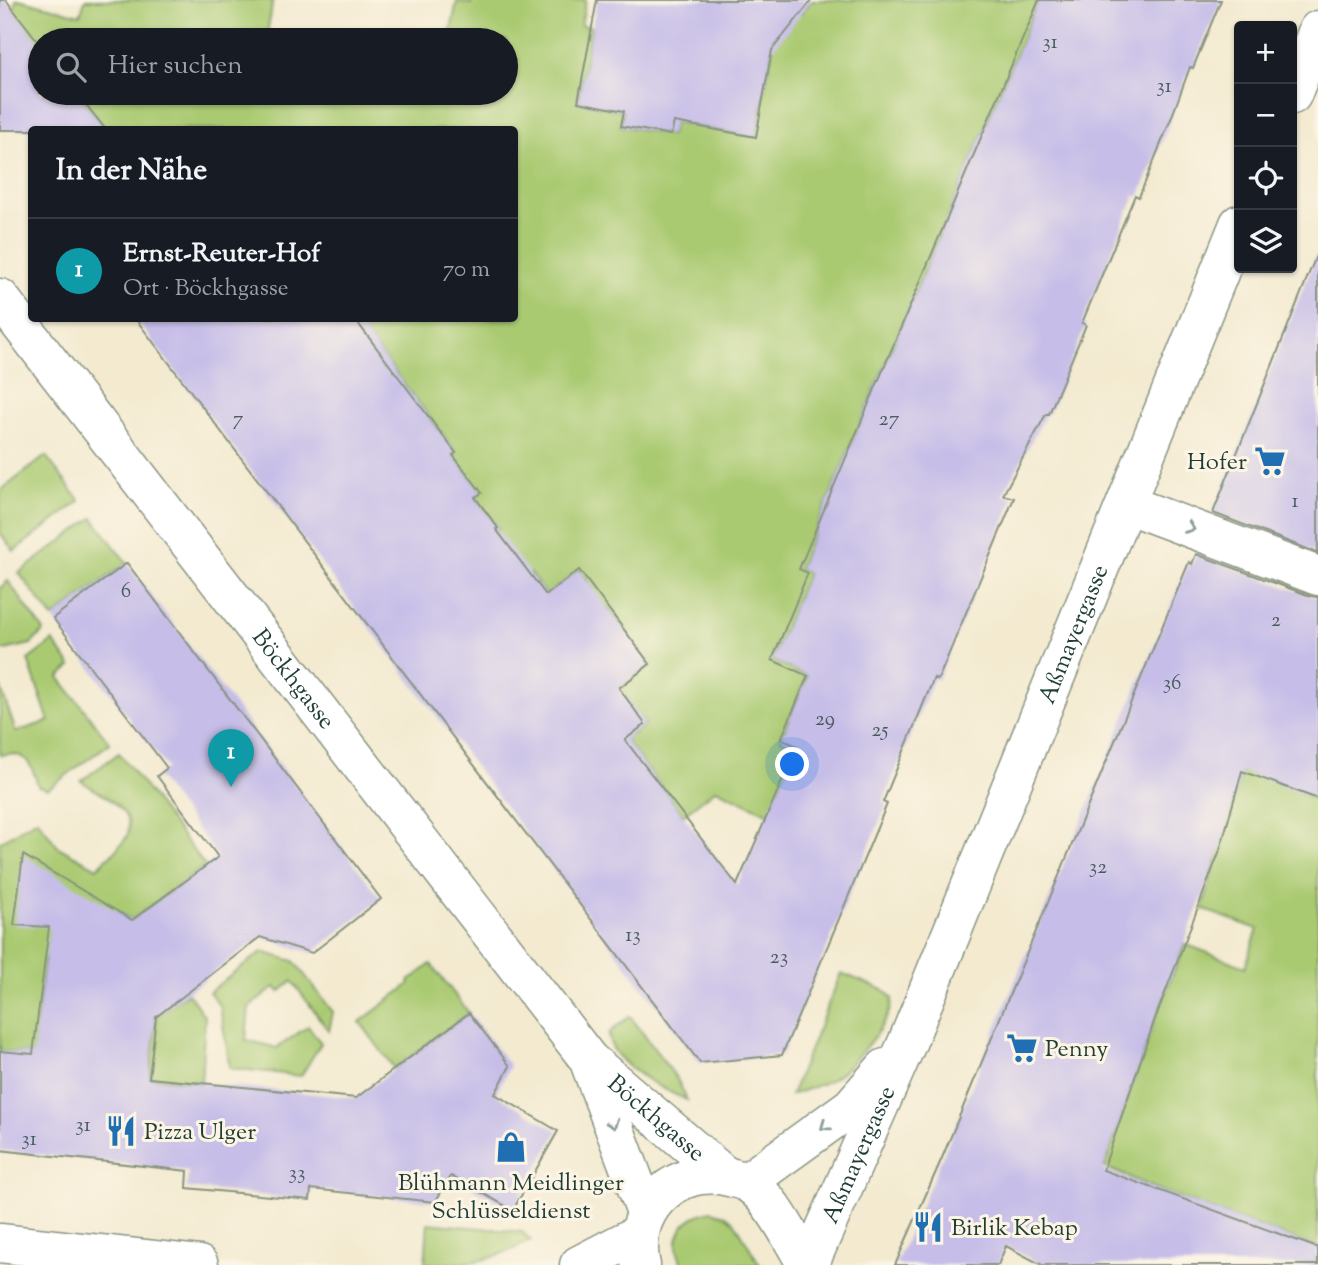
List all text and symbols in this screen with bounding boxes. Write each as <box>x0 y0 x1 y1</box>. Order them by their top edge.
map controls <box>1234 21 1297 273</box>
button: + <box>1234 21 1297 84</box>
search box <box>28 28 518 105</box>
house number: 31 <box>1042 28 1058 58</box>
icon: search <box>52 48 90 86</box>
text: Hier suchen <box>108 48 243 85</box>
house number: 31 <box>1156 72 1172 102</box>
button: − <box>1234 84 1297 147</box>
button: locate <box>1234 147 1297 210</box>
text: In der Nähe <box>56 150 207 193</box>
button: layers <box>1234 210 1297 273</box>
text: Ernst-Reuter-Hof <box>123 236 320 273</box>
text: 1 <box>75 254 83 287</box>
text: 70 m <box>443 254 490 287</box>
text: Ort · Böckhgasse <box>123 273 289 306</box>
house number: 7 <box>233 405 244 435</box>
house number: 27 <box>879 405 900 435</box>
supermarket icon: Hofer <box>1253 444 1287 478</box>
place label: Hofer <box>1187 446 1247 480</box>
house number: 1 <box>1291 487 1299 517</box>
one-way arrow <box>1183 519 1195 533</box>
street label: Aßmayergasse <box>1031 560 1118 709</box>
house number: 6 <box>121 577 131 607</box>
house number: 2 <box>1271 606 1281 636</box>
street label: Böckhgasse <box>243 622 342 737</box>
house number: 36 <box>1163 669 1181 699</box>
house number: 29 <box>815 705 835 735</box>
house number: 25 <box>871 716 889 746</box>
pin: 1 <box>208 729 254 787</box>
your location <box>775 747 809 781</box>
house number: 32 <box>1089 853 1107 883</box>
house number: 13 <box>625 921 641 951</box>
house number: 23 <box>770 943 788 973</box>
supermarket icon: Penny <box>1005 1031 1039 1065</box>
place label: Penny <box>1045 1033 1108 1067</box>
street label: Böckhgasse <box>599 1068 712 1171</box>
street label: Aßmayergasse <box>814 1081 905 1229</box>
house number: 31 <box>75 1111 91 1141</box>
restaurant icon: Pizza Ulger <box>104 1114 138 1148</box>
place label: Pizza Ulger <box>144 1116 256 1150</box>
one-way arrow <box>604 1118 618 1130</box>
one-way arrow <box>820 1118 833 1130</box>
house number: 31 <box>21 1125 37 1155</box>
shop icon: Blühmann Meidlinger Schlüsseldienst <box>494 1130 528 1164</box>
house number: 33 <box>289 1159 305 1189</box>
place label: Blühmann Meidlinger Schlüsseldienst <box>398 1167 624 1229</box>
restaurant icon: Birlik Kebap <box>911 1210 945 1244</box>
place label: Birlik Kebap <box>951 1212 1078 1246</box>

